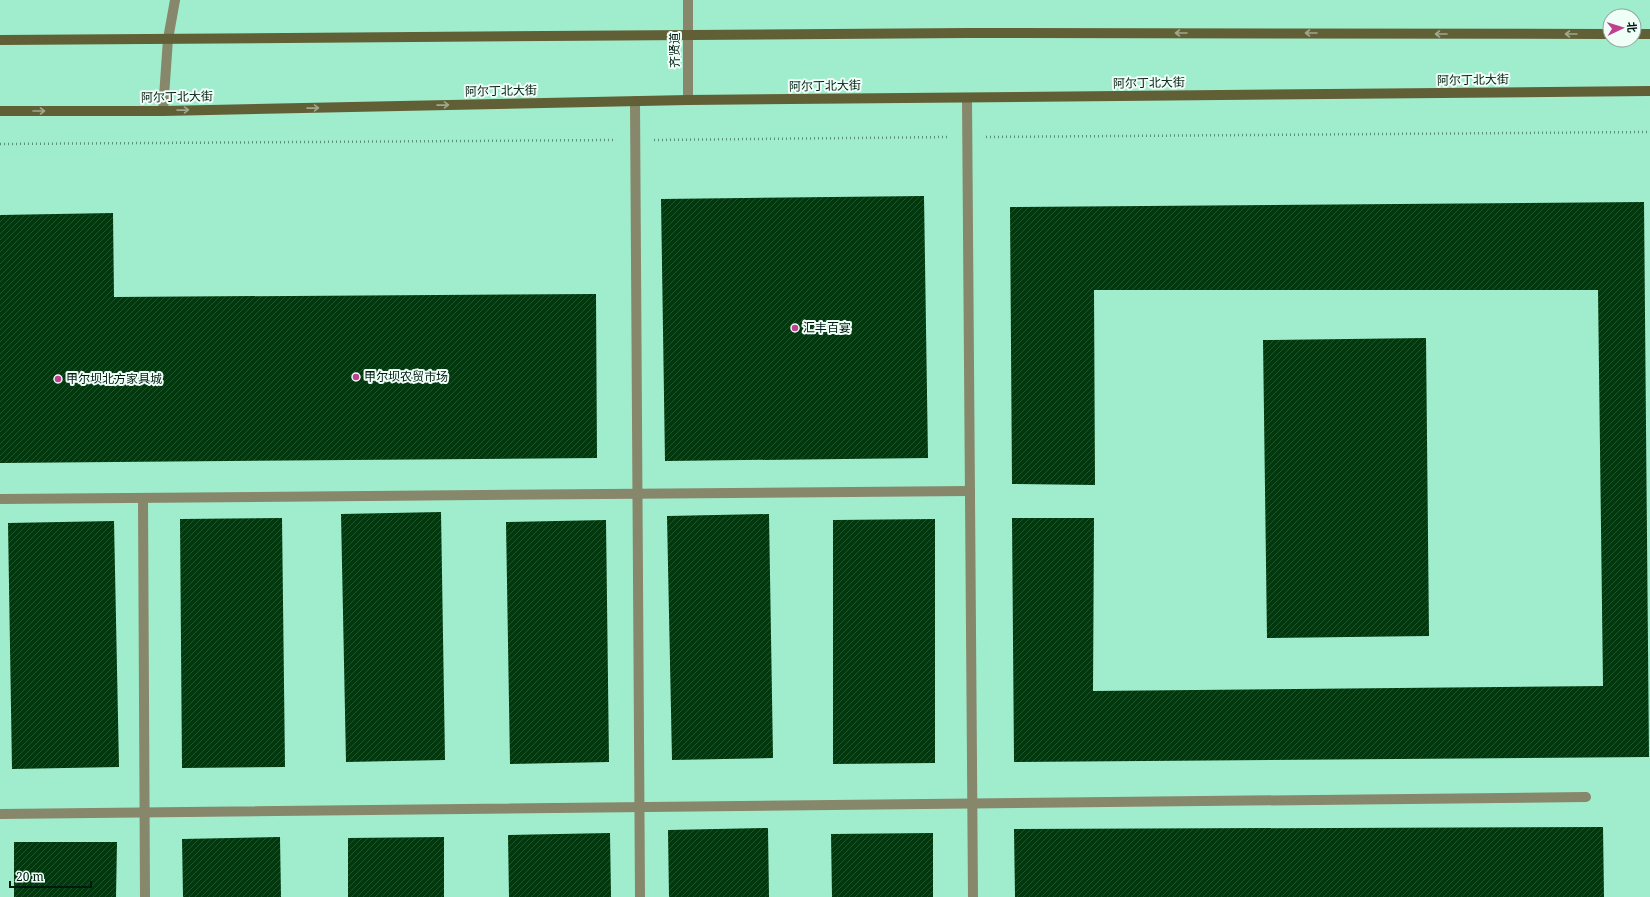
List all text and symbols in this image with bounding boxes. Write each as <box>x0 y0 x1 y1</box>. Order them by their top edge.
north arrow <box>1602 8 1642 48</box>
text: 北 <box>1625 21 1640 33</box>
one-way arrow <box>1175 29 1188 37</box>
one-way arrow <box>1305 30 1318 37</box>
one-way arrow <box>1435 30 1448 38</box>
one-way arrow <box>1565 30 1578 38</box>
street label: 齐贤道 <box>666 32 683 68</box>
street label: 阿尔丁北大街 <box>1437 70 1509 89</box>
street label: 阿尔丁北大街 <box>1113 73 1185 92</box>
street label: 阿尔丁北大街 <box>789 76 861 95</box>
street label: 阿尔丁北大街 <box>465 81 537 100</box>
street label: 阿尔丁北大街 <box>141 87 213 106</box>
one-way arrow <box>436 101 449 109</box>
one-way arrow <box>306 104 319 111</box>
one-way arrow <box>176 106 189 114</box>
one-way arrow <box>32 107 45 115</box>
place label: 汇丰百宴 <box>803 319 851 336</box>
marker: 汇丰百宴 <box>790 323 800 333</box>
place label: 甲尔坝农贸市场 <box>364 368 448 385</box>
place label: 甲尔坝北方家具城 <box>66 370 162 387</box>
marker: 甲尔坝农贸市场 <box>351 372 361 382</box>
marker: 甲尔坝北方家具城 <box>53 374 63 384</box>
scale bar <box>10 863 91 889</box>
text: 20 m <box>16 868 44 885</box>

